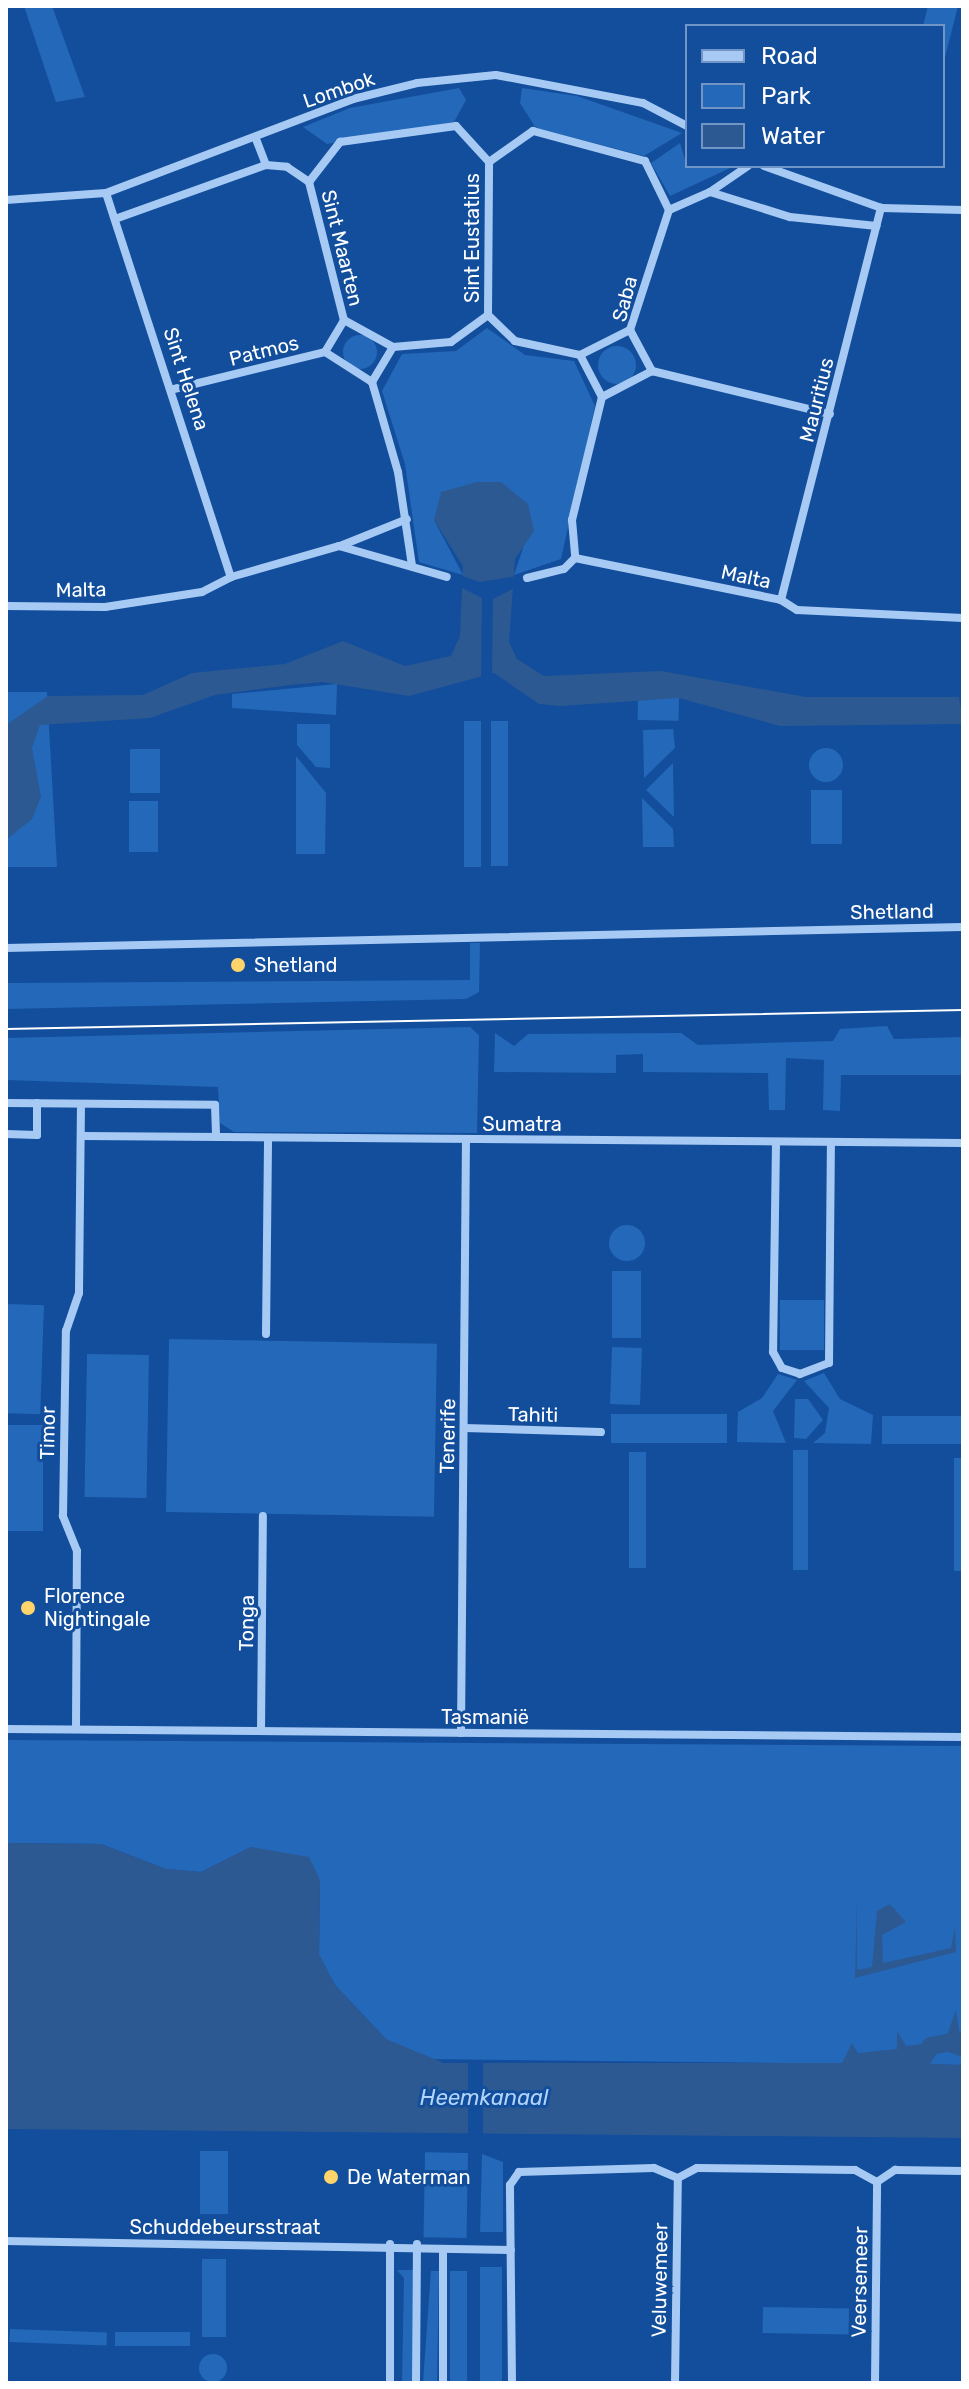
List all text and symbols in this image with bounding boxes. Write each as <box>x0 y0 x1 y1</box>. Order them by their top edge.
legend <box>685 24 945 168</box>
text: Road <box>761 42 818 70</box>
street label: Lombok <box>300 67 378 113</box>
text: Park <box>761 82 811 110</box>
text: Water <box>761 122 825 150</box>
street label: Sint Eustatius <box>460 173 484 303</box>
street label: Sint Maarten <box>316 188 368 308</box>
street label: Saba <box>607 273 643 325</box>
street label: Sint Helena <box>158 325 214 433</box>
street label: Patmos <box>227 331 301 371</box>
street label: Mauritius <box>795 355 839 445</box>
street label: Malta <box>719 560 773 594</box>
street label: Malta <box>55 578 107 602</box>
street label: Shetland <box>850 899 934 925</box>
place label: Shetland <box>254 953 337 977</box>
marker: Shetland <box>229 956 247 974</box>
street label: Sumatra <box>482 1112 562 1136</box>
street label: Tenerife <box>435 1398 461 1474</box>
street label: Tahiti <box>508 1403 558 1427</box>
street label: Timor <box>36 1406 60 1460</box>
place label: Florence Nightingale <box>44 1584 151 1631</box>
street label: Tonga <box>235 1595 259 1651</box>
marker: Florence Nightingale <box>19 1599 37 1617</box>
street label: Tasmanië <box>441 1705 529 1729</box>
water label: Heemkanaal <box>420 2085 548 2111</box>
place label: De Waterman <box>347 2165 471 2189</box>
marker: De Waterman <box>322 2168 340 2186</box>
street label: Schuddebeursstraat <box>130 2215 320 2239</box>
street label: Veluwemeer <box>647 2222 673 2338</box>
street label: Veersemeer <box>847 2226 873 2338</box>

